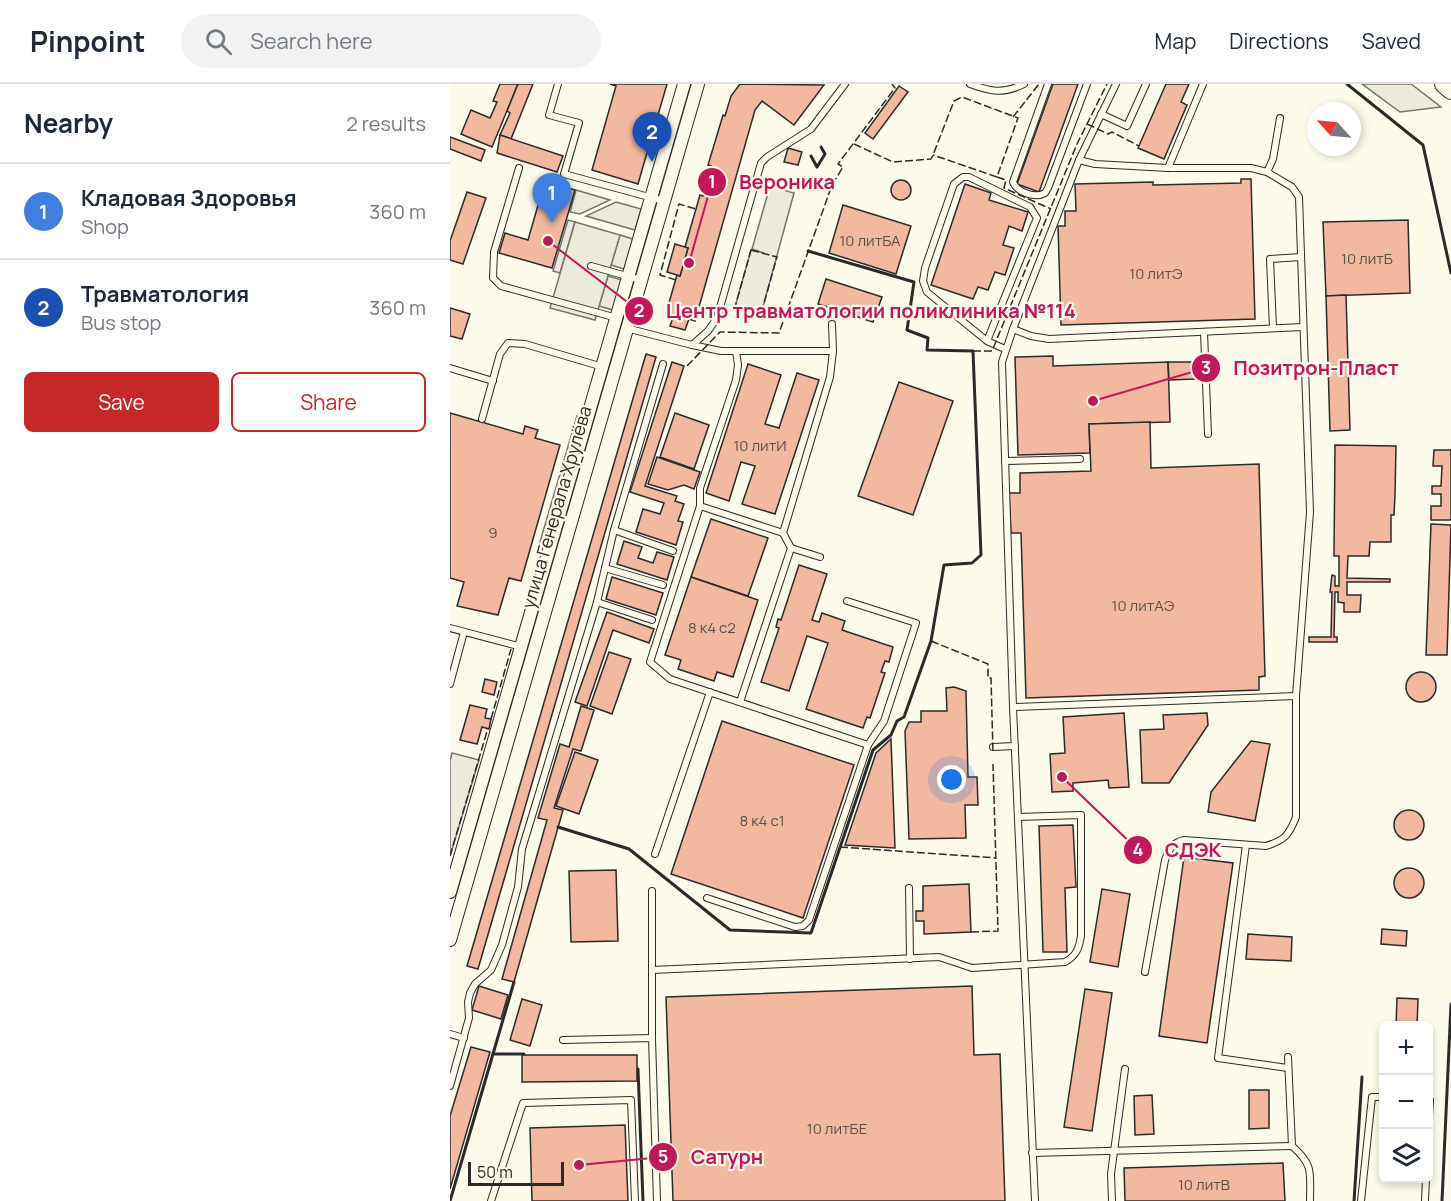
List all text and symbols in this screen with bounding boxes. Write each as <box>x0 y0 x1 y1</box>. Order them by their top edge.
search box <box>181 14 601 68</box>
text: Pinpoint <box>30 22 145 60</box>
icon: search <box>202 25 235 58</box>
text: Search here <box>250 26 373 56</box>
text: Map <box>1155 27 1196 55</box>
text: Directions <box>1229 27 1329 55</box>
text: Saved <box>1362 27 1421 55</box>
north arrow <box>1307 102 1361 156</box>
text: Nearby <box>24 105 113 141</box>
text: 2 results <box>346 110 426 137</box>
pin: 2 <box>632 112 672 162</box>
callout: Вероника <box>697 163 847 201</box>
text: Вероника <box>739 168 835 195</box>
text: 1 <box>708 169 716 193</box>
pin: 1 <box>532 174 572 223</box>
text: Кладовая Здоровья <box>81 183 297 213</box>
text: 1 <box>39 198 48 225</box>
text: 360 m <box>369 198 426 225</box>
text: Shop <box>81 213 129 240</box>
house number: 10 литБА <box>839 230 901 251</box>
house number: 10 литБ <box>1341 248 1393 269</box>
house number: 10 литЭ <box>1129 263 1183 284</box>
text: Травматология <box>81 279 249 309</box>
callout: Центр травматологии поликлиника №114 <box>624 292 1088 330</box>
text: 2 <box>38 294 49 321</box>
text: 360 m <box>369 294 426 321</box>
text: Центр травматологии поликлиника №114 <box>666 297 1076 324</box>
text: 2 <box>634 298 644 322</box>
text: Bus stop <box>81 309 161 336</box>
callout: Позитрон-Пласт <box>1191 349 1410 387</box>
text: Позитрон-Пласт <box>1233 354 1399 381</box>
text: 3 <box>1201 355 1211 379</box>
button: Save <box>24 372 219 432</box>
button: Share <box>231 372 426 432</box>
street label: улица Генерала Хрулёва <box>516 403 596 611</box>
house number: 10 литИ <box>733 435 787 456</box>
house number: 9 <box>488 522 498 543</box>
house number: 10 литАЭ <box>1112 595 1175 616</box>
house number: 8 к4 с2 <box>688 617 736 638</box>
your location <box>937 765 966 794</box>
house number: 8 к4 с1 <box>739 810 785 831</box>
callout: СДЭК <box>1123 831 1234 869</box>
text: СДЭК <box>1165 836 1221 863</box>
text: 4 <box>1133 837 1144 861</box>
map controls <box>1379 1021 1433 1183</box>
button: + <box>1379 1021 1433 1075</box>
button: − <box>1379 1075 1433 1129</box>
house number: 10 литБЕ <box>807 1118 867 1139</box>
button: layers <box>1379 1129 1433 1183</box>
callout: Сатурн <box>648 1138 775 1176</box>
text: Сатурн <box>691 1143 763 1170</box>
text: 5 <box>658 1144 668 1168</box>
scale bar <box>468 1159 564 1186</box>
text: 50 m <box>477 1161 513 1183</box>
house number: 10 литВ <box>1178 1174 1230 1195</box>

